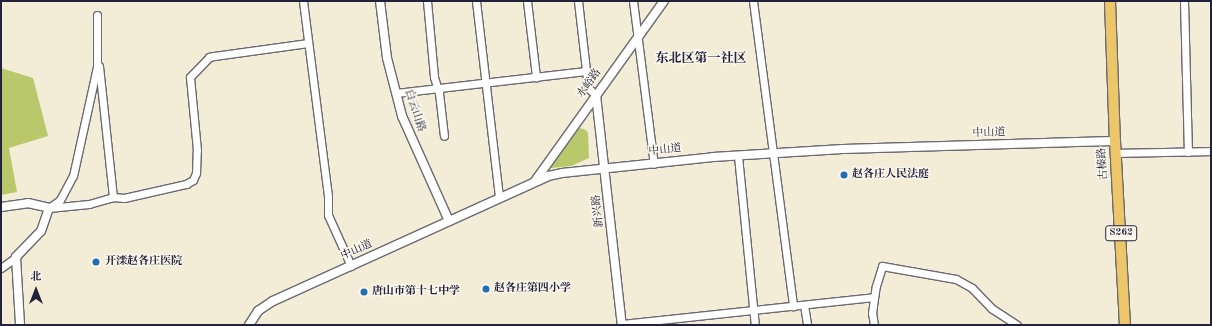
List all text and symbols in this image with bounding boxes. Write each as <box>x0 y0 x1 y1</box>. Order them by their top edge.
district label: 东北区第一社区 <box>656 51 746 67</box>
street label: 水峪路 <box>575 67 605 101</box>
street label: 白云山路 <box>401 88 427 134</box>
street label: 中山道 <box>972 127 1006 141</box>
street label: 中山道 <box>648 143 682 159</box>
street label: 古榛路 <box>1096 147 1112 181</box>
place label: 赵各庄人民法庭 <box>852 168 929 182</box>
marker: 赵各庄人民法庭 <box>839 170 849 180</box>
street label: 新兴路 <box>591 194 607 228</box>
road number: S262 <box>1105 225 1137 241</box>
street label: 中山道 <box>339 238 375 264</box>
place label: 开滦赵各庄医院 <box>105 255 182 269</box>
marker: 开滦赵各庄医院 <box>90 256 102 268</box>
north arrow <box>16 270 56 310</box>
text: 北 <box>31 272 42 283</box>
place label: 赵各庄第四小学 <box>494 282 571 296</box>
marker: 赵各庄第四小学 <box>481 284 491 294</box>
place label: 唐山市第十七中学 <box>372 285 460 299</box>
marker: 唐山市第十七中学 <box>359 287 369 297</box>

